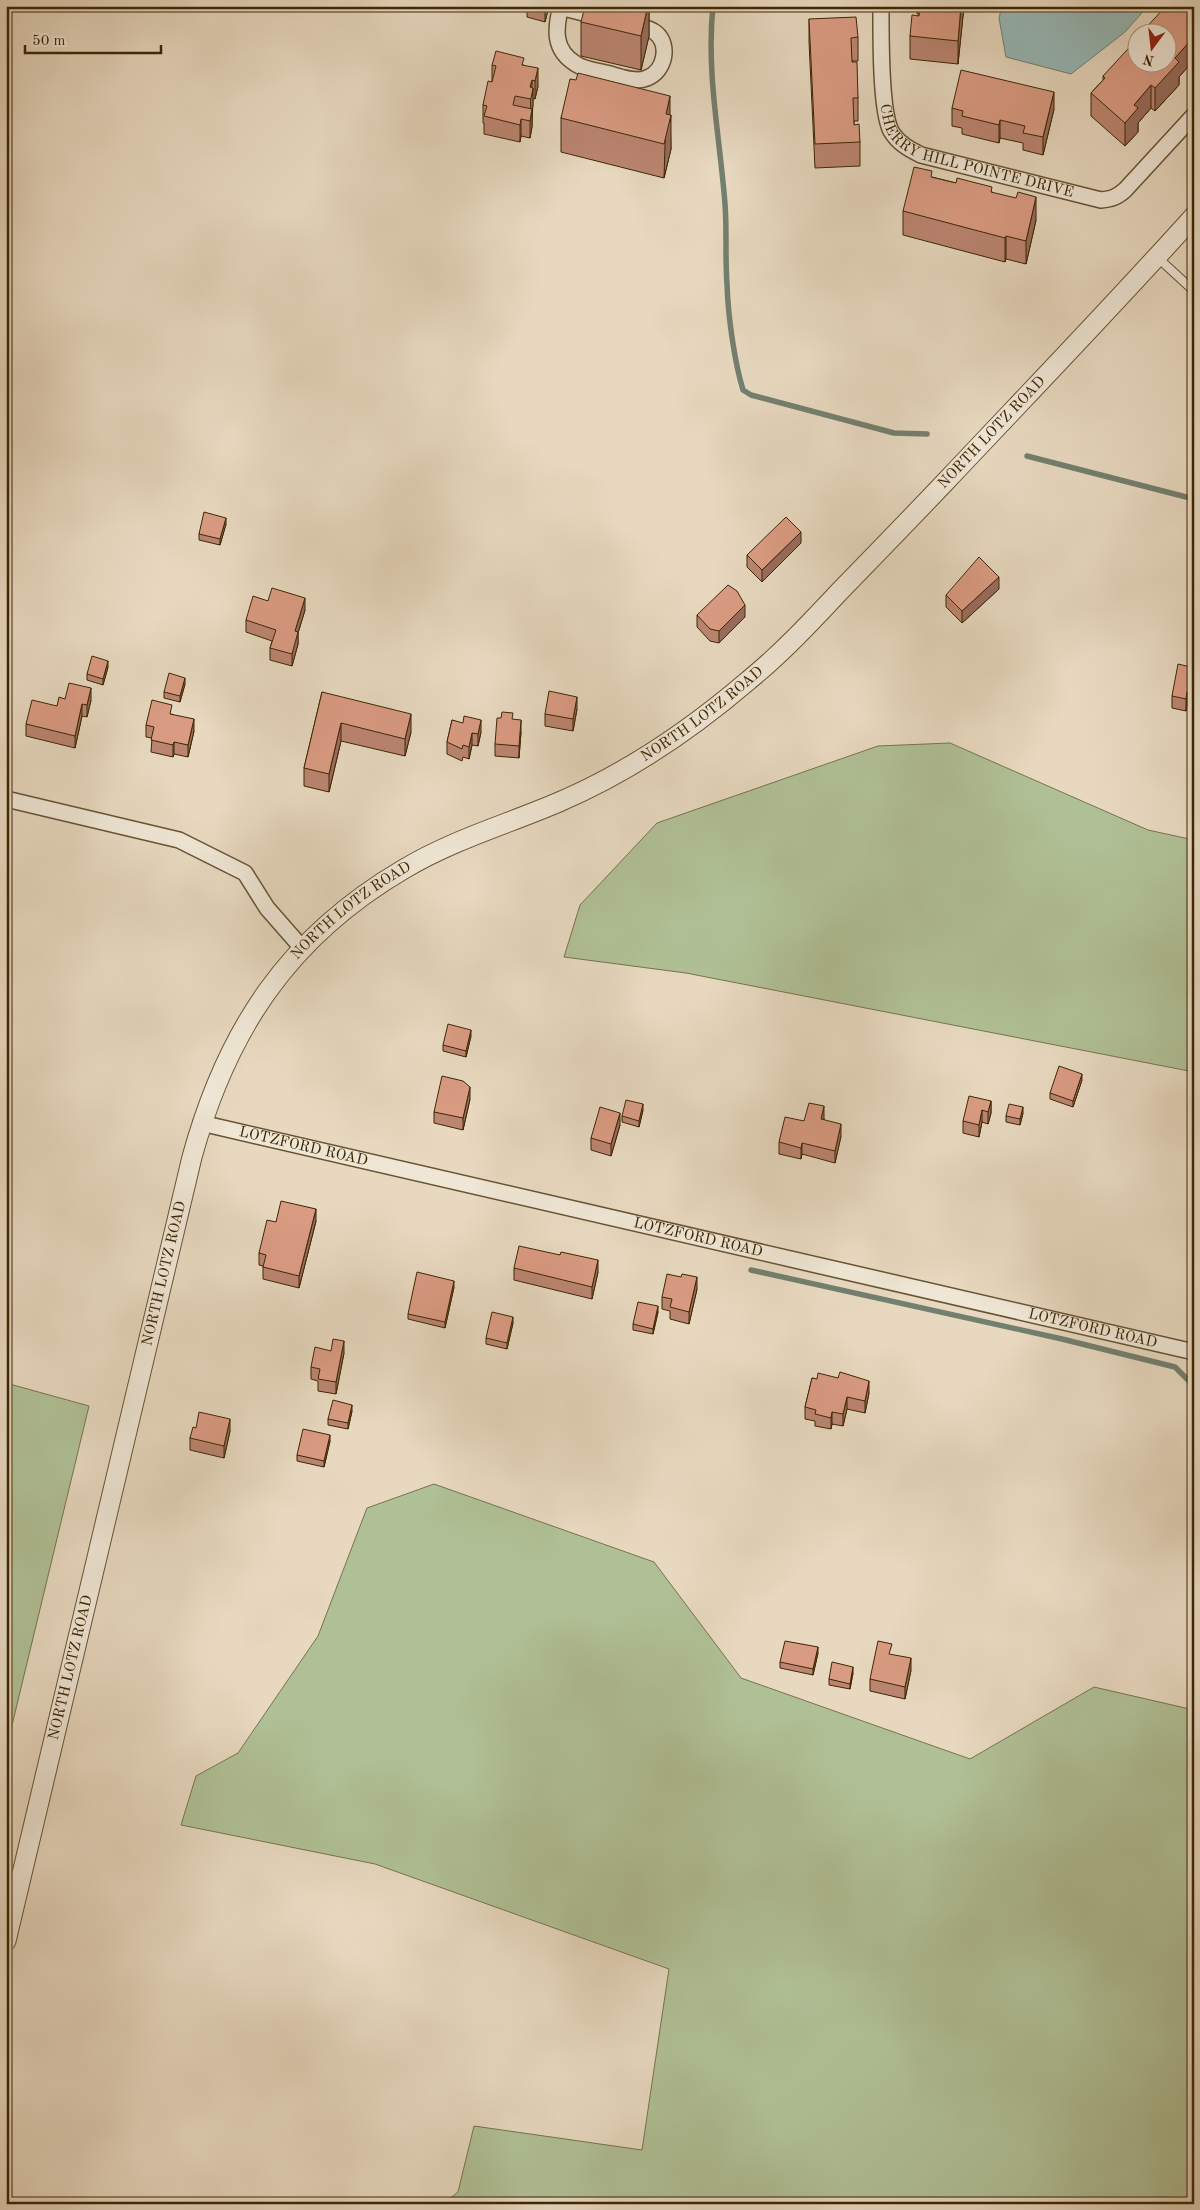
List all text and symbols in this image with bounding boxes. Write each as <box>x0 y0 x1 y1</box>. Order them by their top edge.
scale bar <box>25 22 161 54</box>
north arrow <box>1128 22 1178 72</box>
text: 50 m <box>32 34 66 49</box>
text: N <box>1142 51 1156 68</box>
street label: CHERRY HILL POINTE DRIVE <box>877 103 1075 200</box>
street label: NORTH LOTZ ROAD <box>935 374 1048 492</box>
street label: NORTH LOTZ ROAD <box>638 664 766 765</box>
street label: NORTH LOTZ ROAD <box>289 859 414 963</box>
street label: LOTZFORD ROAD <box>237 1124 369 1169</box>
street label: NORTH LOTZ ROAD <box>140 1200 189 1347</box>
street label: LOTZFORD ROAD <box>632 1215 764 1260</box>
street label: LOTZFORD ROAD <box>1027 1306 1159 1351</box>
street label: NORTH LOTZ ROAD <box>46 1594 95 1742</box>

